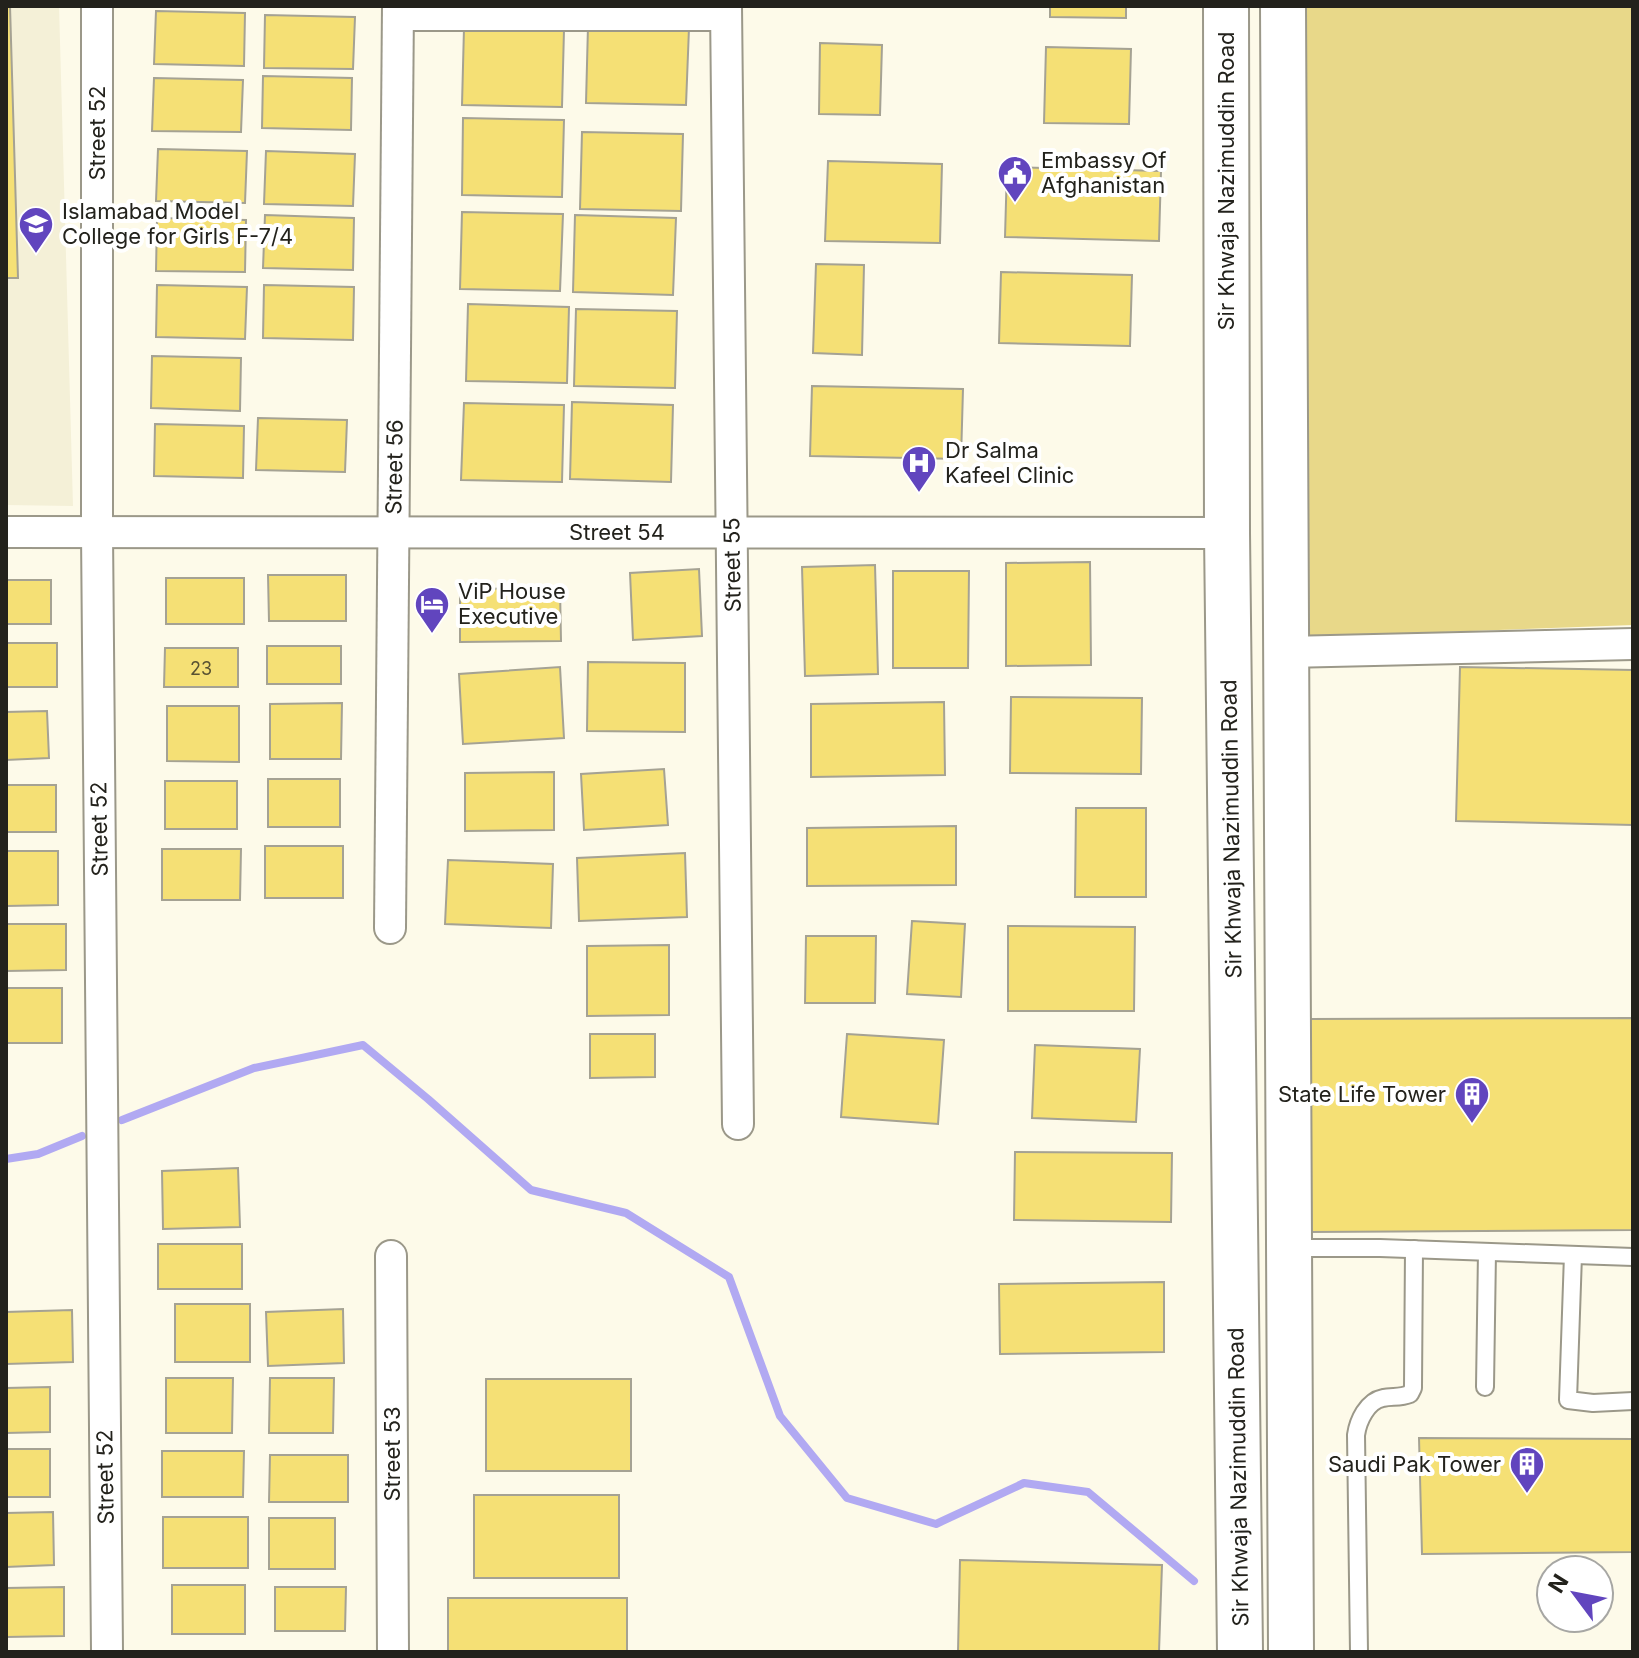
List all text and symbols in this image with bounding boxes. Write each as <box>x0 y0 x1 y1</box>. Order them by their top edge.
street label: Sir Khwaja Nazimuddin Road <box>1213 31 1239 331</box>
street label: Street 52 <box>84 85 110 181</box>
place label: Embassy Of Afghanistan <box>1041 147 1166 198</box>
public building icon: Embassy Of Afghanistan <box>996 154 1034 204</box>
place label: Islamabad Model College for Girls F-7/4 <box>62 198 293 249</box>
school or university icon: Islamabad Model College for Girls F-7/4 <box>17 205 55 255</box>
street label: Street 56 <box>380 419 408 515</box>
place label: Dr Salma Kafeel Clinic <box>945 437 1074 488</box>
hospital icon: Dr Salma Kafeel Clinic <box>900 444 938 494</box>
street label: Street 55 <box>718 517 746 613</box>
street label: Street 54 <box>569 519 665 545</box>
place label: ViP House Executive <box>458 578 566 629</box>
hotel icon: ViP House Executive <box>413 585 451 635</box>
house number: 23 <box>190 658 212 679</box>
street label: Sir Khwaja Nazimuddin Road <box>1215 679 1247 979</box>
street label: Street 52 <box>85 781 113 877</box>
building icon: State Life Tower <box>1453 1075 1491 1125</box>
place label: State Life Tower <box>1278 1081 1446 1107</box>
street label: Sir Khwaja Nazimuddin Road <box>1222 1327 1254 1627</box>
street label: Street 53 <box>379 1406 405 1502</box>
street label: Street 52 <box>91 1429 119 1525</box>
building icon: Saudi Pak Tower <box>1508 1445 1546 1495</box>
place label: Saudi Pak Tower <box>1328 1451 1501 1477</box>
north arrow <box>1535 1554 1615 1634</box>
text: N <box>1543 1569 1574 1597</box>

